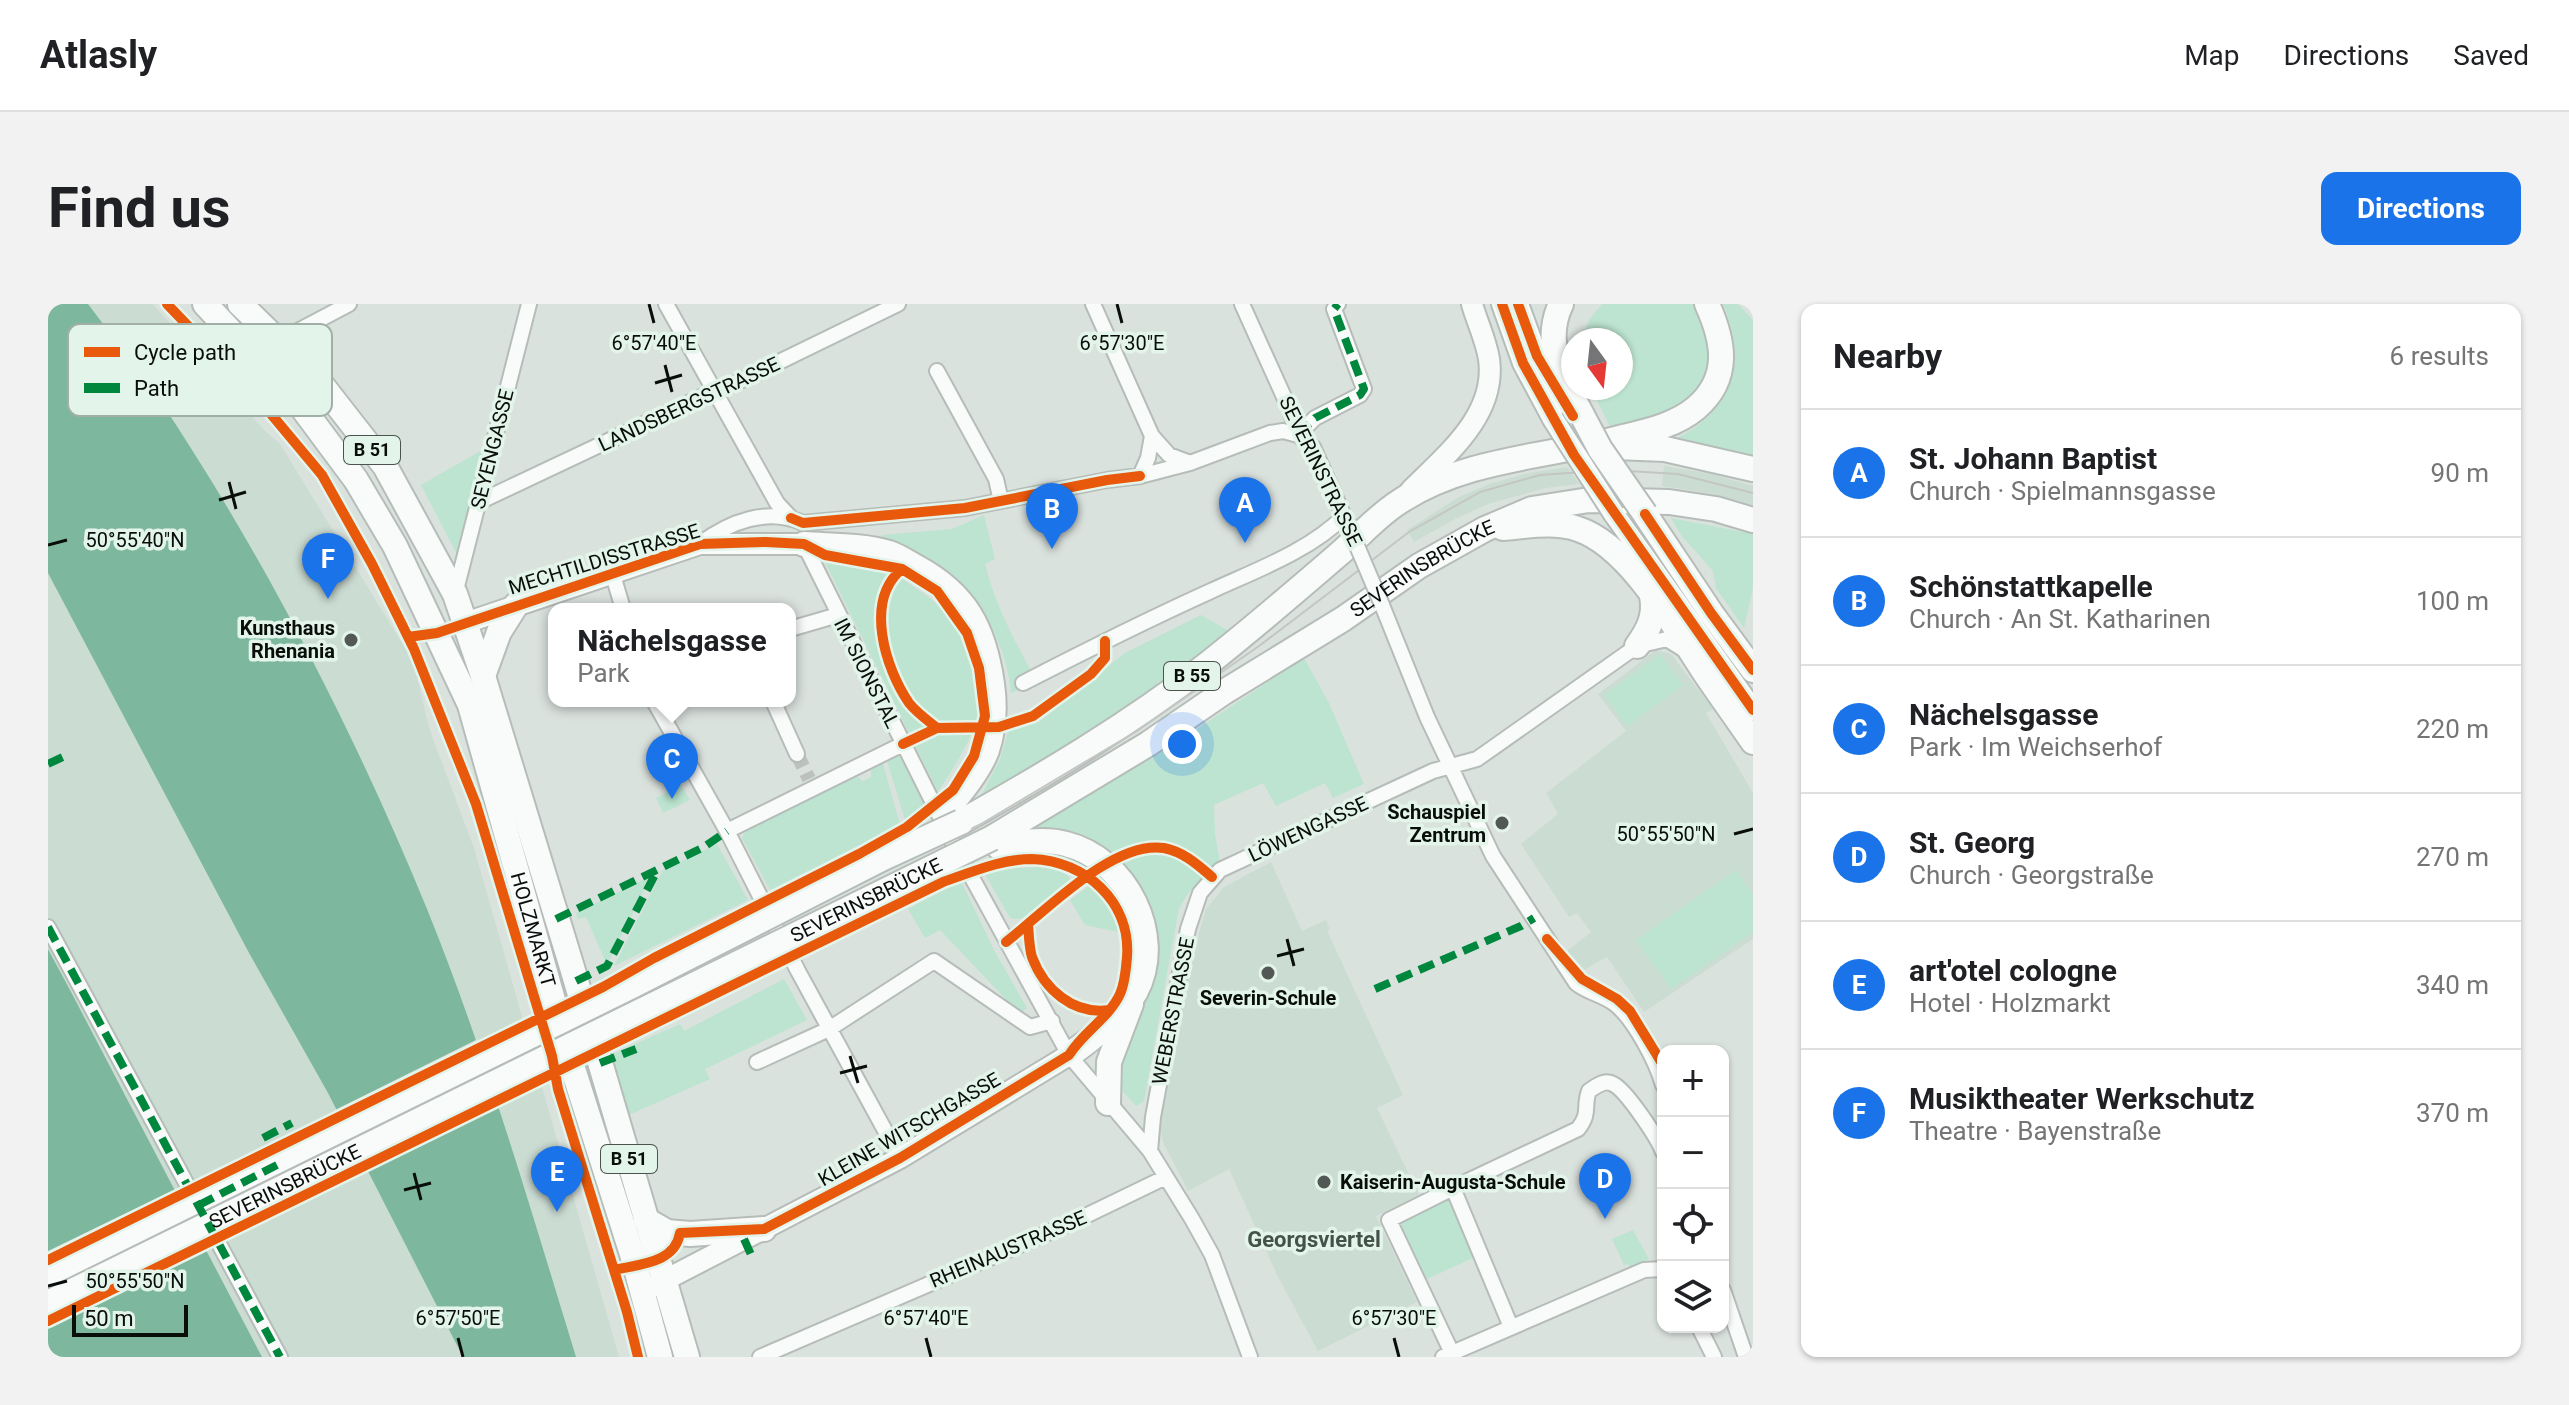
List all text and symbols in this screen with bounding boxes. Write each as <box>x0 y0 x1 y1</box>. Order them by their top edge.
text: Atlasly <box>40 33 157 77</box>
text: Map <box>2184 39 2240 72</box>
text: Directions <box>2284 39 2409 72</box>
text: Saved <box>2453 39 2529 72</box>
button: Directions <box>2321 172 2521 245</box>
text: Find us <box>48 175 231 241</box>
legend <box>68 324 332 416</box>
north arrow <box>1561 328 1633 400</box>
text: 6°57'40"E <box>612 331 696 355</box>
text: 6°57'30"E <box>1080 331 1164 355</box>
text: Nearby <box>1833 336 1942 376</box>
text: Cycle path <box>134 340 236 365</box>
text: 6 results <box>2390 341 2489 371</box>
street label: LANDSBERGSTRASSE <box>595 351 783 457</box>
text: Path <box>134 376 179 401</box>
street label: SEYENGASSE <box>466 387 518 511</box>
street label: SEVERINSTRASSE <box>1274 392 1368 550</box>
road number: B 51 <box>344 436 400 464</box>
text: St. Johann Baptist <box>1909 441 2157 476</box>
text: A <box>1850 458 1868 488</box>
text: 90 m <box>2431 458 2489 488</box>
text: Church · Spielmannsgasse <box>1909 476 2216 506</box>
pin: A <box>1219 477 1271 543</box>
pin: B <box>1026 483 1078 549</box>
street label: SEVERINSBRÜCKE <box>1345 514 1498 622</box>
street label: MECHTILDISSTRASSE <box>505 518 703 600</box>
text: 50°55'40"N <box>85 528 185 552</box>
pin: F <box>302 533 354 599</box>
text: Schönstattkapelle <box>1909 569 2153 604</box>
text: B <box>1851 586 1867 616</box>
text: 100 m <box>2416 586 2489 616</box>
popup <box>548 603 796 707</box>
text: Church · An St. Katharinen <box>1909 604 2211 634</box>
street label: IM SIONSTAL <box>829 614 905 732</box>
place label: Kunsthaus Rhenania <box>240 616 335 663</box>
text: Nächelsgasse <box>577 623 767 658</box>
marker: Kunsthaus Rhenania <box>342 631 360 649</box>
text: Park <box>577 658 630 688</box>
road number: B 55 <box>1164 662 1220 690</box>
text: Nächelsgasse <box>1909 697 2098 732</box>
text: C <box>1850 714 1868 744</box>
text: 220 m <box>2416 714 2489 744</box>
your location <box>1162 724 1202 764</box>
text: Park · Im Weichserhof <box>1909 732 2162 762</box>
pin: C <box>646 733 698 799</box>
street label: LÖWENGASSE <box>1244 791 1372 867</box>
place label: Schauspiel Zentrum <box>1387 800 1486 847</box>
marker: Schauspiel Zentrum <box>1493 814 1511 832</box>
text: 50°55'50"N <box>1616 822 1716 846</box>
text: St. Georg <box>1909 825 2035 860</box>
text: D <box>1851 842 1867 872</box>
text: 270 m <box>2416 842 2489 872</box>
street label: SEVERINSBRÜCKE <box>786 853 946 947</box>
text: Church · Georgstraße <box>1909 860 2154 890</box>
street label: HOLZMARKT <box>506 869 561 990</box>
street label: WEBERSTRASSE <box>1147 935 1199 1087</box>
text: art'otel cologne <box>1909 953 2117 988</box>
marker: Severin-Schule <box>1259 964 1277 982</box>
text: E <box>1852 970 1866 1000</box>
text: 340 m <box>2416 970 2489 1000</box>
place label: Severin-Schule <box>1200 986 1337 1010</box>
text: Hotel · Holzmarkt <box>1909 988 2111 1018</box>
map controls <box>1657 1045 1729 1333</box>
button: + <box>1657 1045 1729 1117</box>
street label: KLEINE WITSCHGASSE <box>814 1067 1004 1191</box>
text: Musiktheater Werkschutz <box>1909 1081 2255 1116</box>
text: F <box>1852 1098 1866 1128</box>
text: 370 m <box>2416 1098 2489 1128</box>
text: Theatre · Bayenstraße <box>1909 1116 2161 1146</box>
button: − <box>1657 1117 1729 1189</box>
street label: SEVERINSBRÜCKE <box>205 1139 365 1234</box>
road number: B 51 <box>601 1145 657 1173</box>
pin: E <box>531 1146 583 1212</box>
pin: D <box>1579 1153 1631 1219</box>
place label: Kaiserin-Augusta-Schule <box>1340 1170 1566 1194</box>
marker: Kaiserin-Augusta-Schule <box>1315 1173 1333 1191</box>
button: locate <box>1657 1189 1729 1261</box>
street label: RHEINAUSTRASSE <box>926 1205 1090 1293</box>
district label: Georgsviertel <box>1247 1227 1381 1252</box>
button: layers <box>1657 1261 1729 1333</box>
text: 50°55'50"N <box>85 1269 185 1293</box>
scale bar <box>72 1301 188 1337</box>
text: 50 m <box>84 1306 133 1331</box>
text: 6°57'50"E <box>416 1306 500 1330</box>
text: 6°57'40"E <box>884 1306 968 1330</box>
text: 6°57'30"E <box>1352 1306 1436 1330</box>

